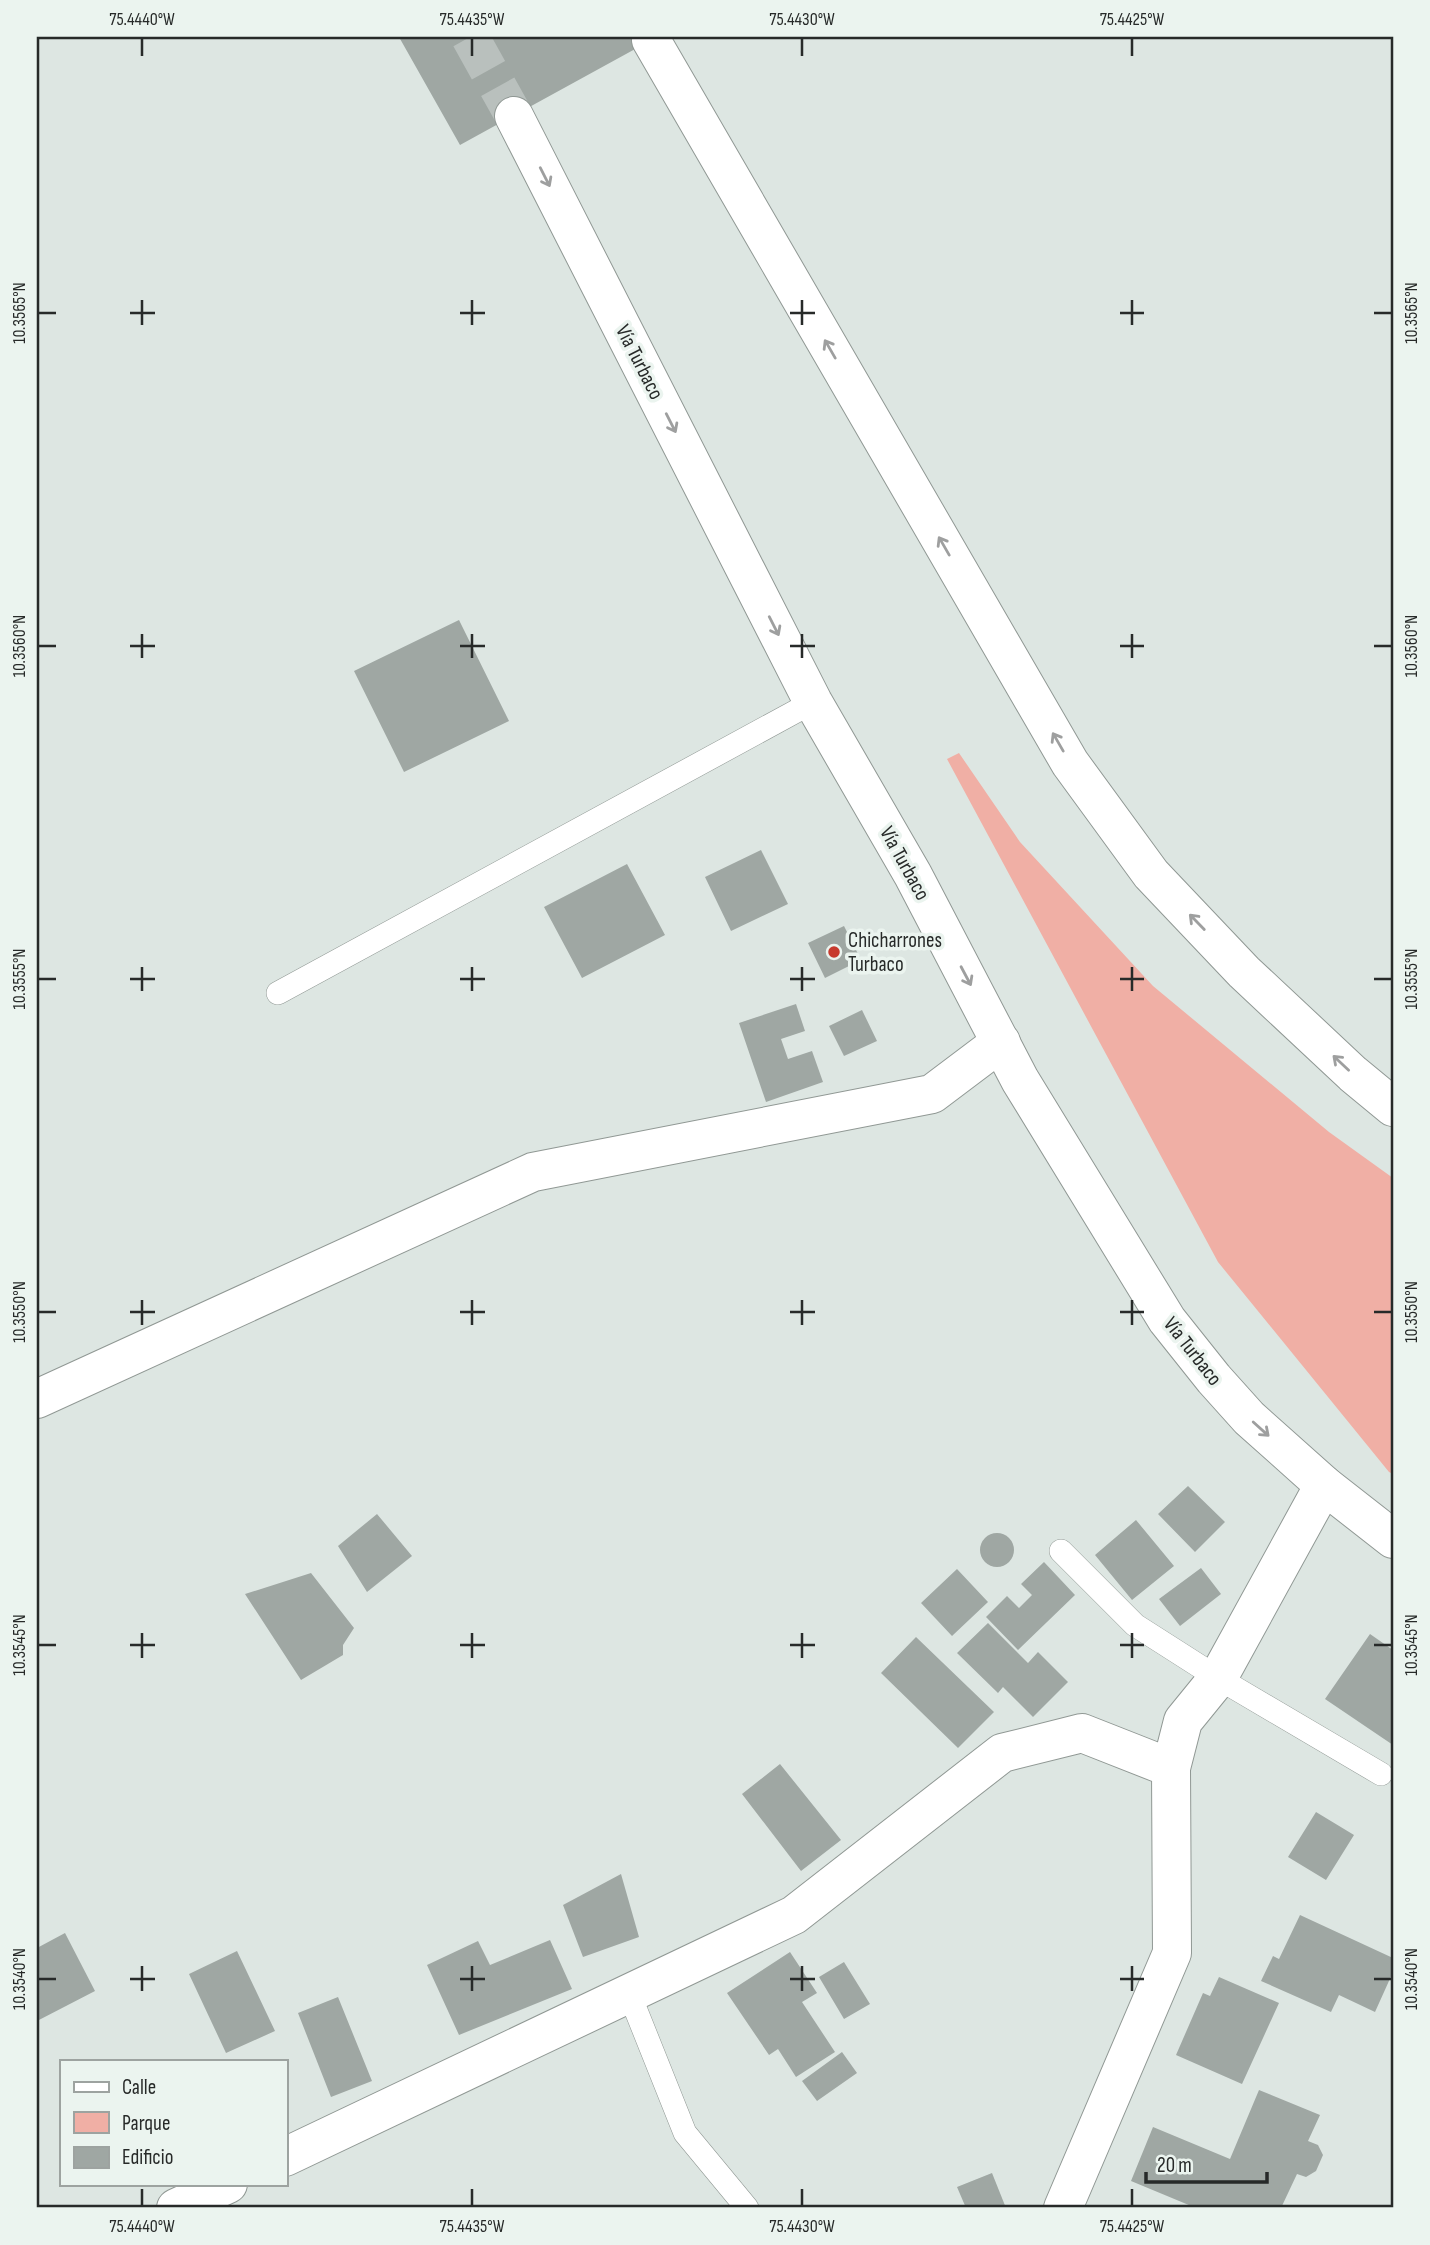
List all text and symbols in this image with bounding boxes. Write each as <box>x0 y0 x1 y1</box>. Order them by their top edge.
text: 75.4440°W <box>109 9 175 30</box>
text: 75.4435°W <box>440 9 505 30</box>
text: 75.4430°W <box>769 9 835 30</box>
text: 75.4425°W <box>1100 9 1165 30</box>
one-way arrow <box>539 166 552 187</box>
text: 10.3565°N <box>9 282 30 344</box>
text: 10.3565°N <box>1401 282 1422 344</box>
street label: Vía Turbaco <box>610 321 669 404</box>
one-way arrow <box>823 339 837 359</box>
one-way arrow <box>664 412 678 433</box>
one-way arrow <box>937 536 951 556</box>
text: 10.3560°N <box>9 615 30 677</box>
one-way arrow <box>768 615 781 636</box>
text: 10.3560°N <box>1401 615 1422 677</box>
one-way arrow <box>1051 733 1065 753</box>
street label: Vía Turbaco <box>874 822 935 904</box>
one-way arrow <box>1188 914 1205 931</box>
place label: Chicharrones Turbaco <box>848 928 942 977</box>
marker: Chicharrones Turbaco <box>826 944 842 960</box>
text: 10.3555°N <box>9 949 30 1009</box>
text: 10.3555°N <box>1401 949 1422 1009</box>
one-way arrow <box>959 965 973 985</box>
one-way arrow <box>1333 1055 1350 1072</box>
text: 10.3550°N <box>9 1281 30 1343</box>
text: 10.3550°N <box>1401 1281 1422 1343</box>
street label: Vía Turbaco <box>1158 1312 1227 1391</box>
one-way arrow <box>1251 1421 1269 1437</box>
text: 10.3545°N <box>9 1614 30 1676</box>
text: 10.3545°N <box>1401 1614 1422 1676</box>
text: 10.3540°N <box>9 1948 30 2010</box>
text: 10.3540°N <box>1401 1948 1422 2010</box>
legend <box>60 2060 287 2186</box>
text: Calle <box>122 2075 156 2100</box>
text: Parque <box>122 2111 170 2136</box>
scale bar <box>1146 2140 1267 2184</box>
text: Edificio <box>122 2145 173 2170</box>
text: 20 m <box>1157 2153 1192 2178</box>
text: 75.4440°W <box>109 2216 175 2237</box>
text: 75.4435°W <box>440 2216 505 2237</box>
text: 75.4430°W <box>769 2216 835 2237</box>
text: 75.4425°W <box>1100 2216 1165 2237</box>

